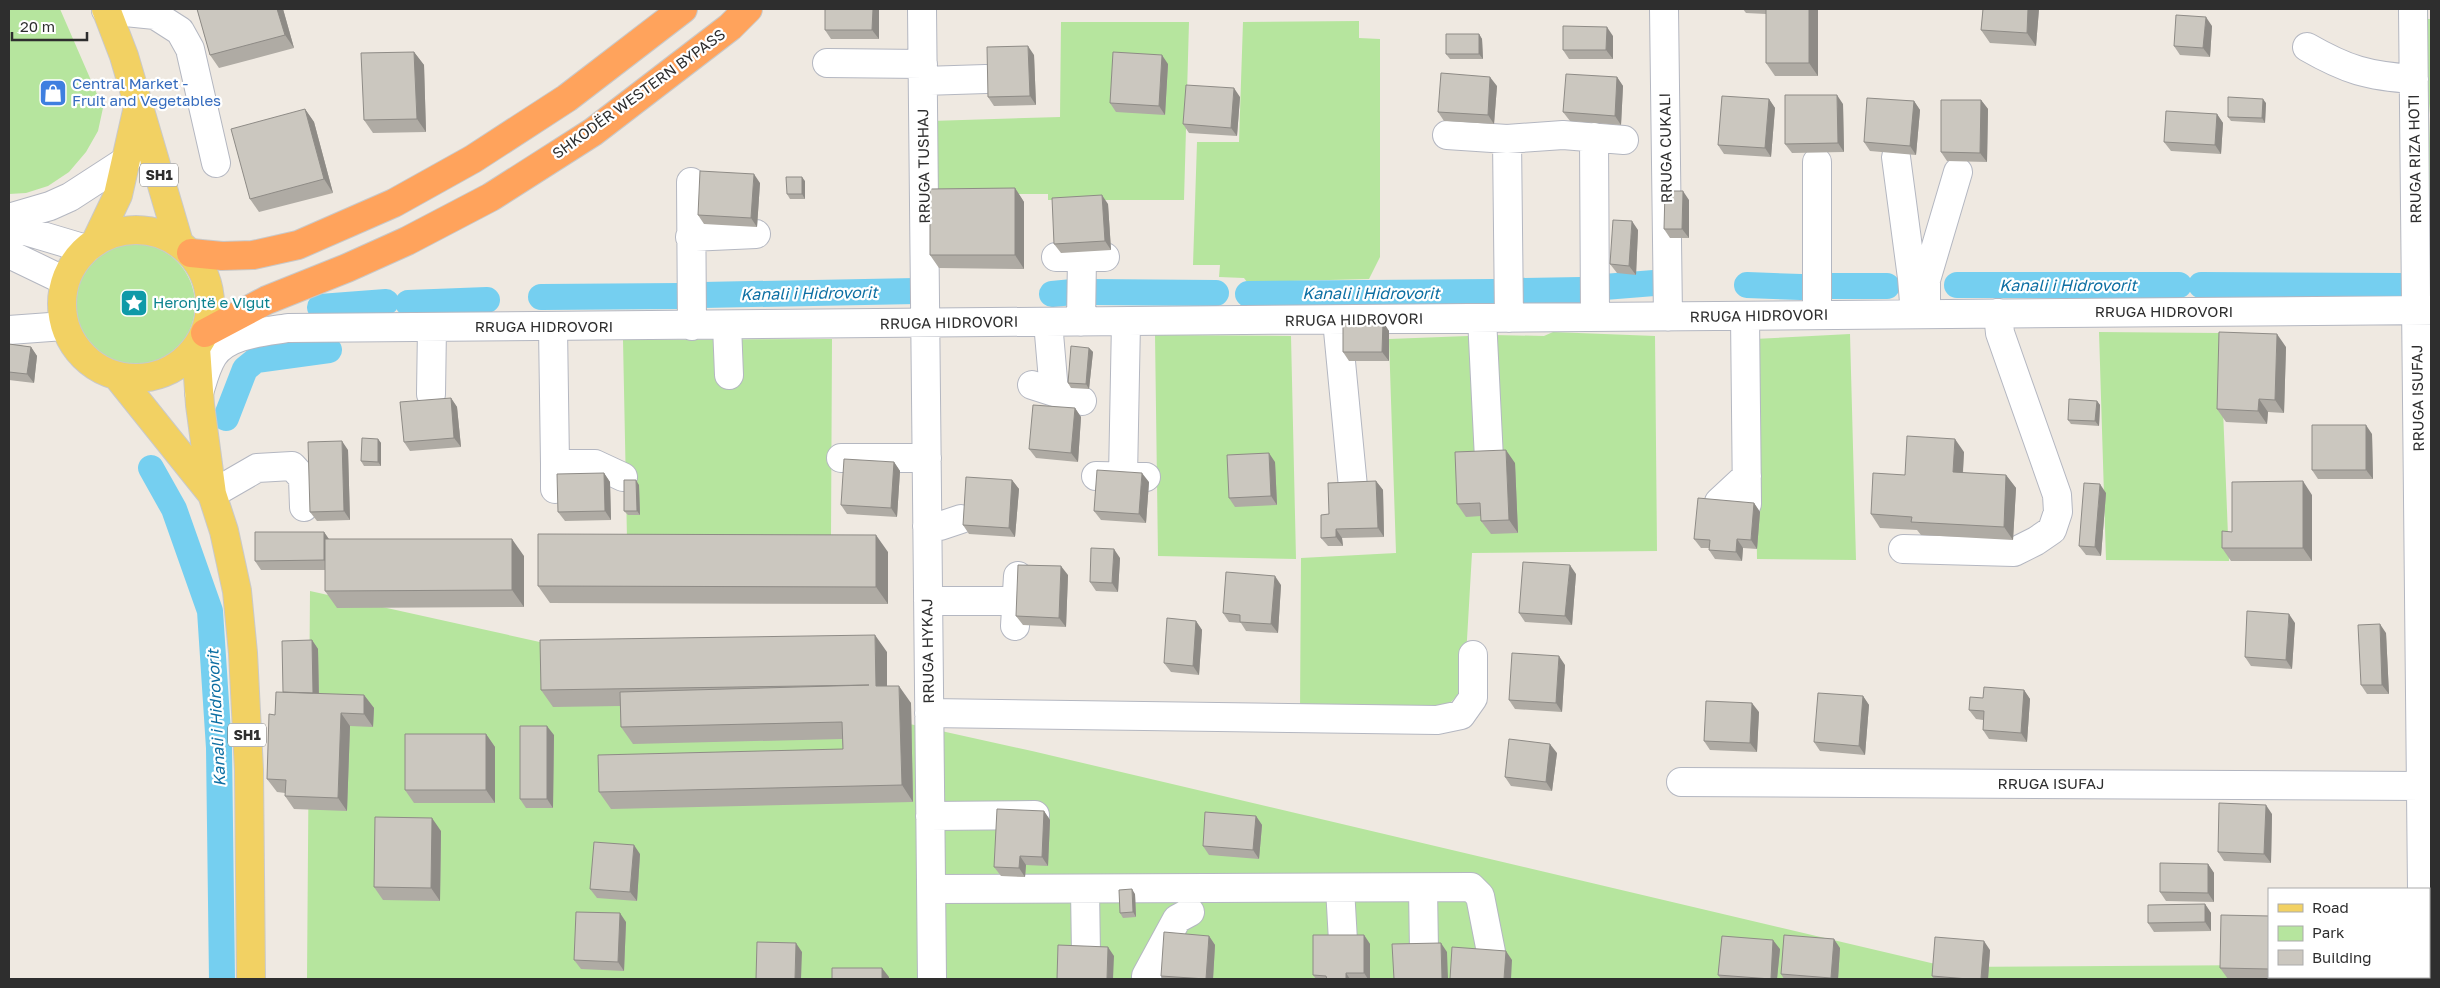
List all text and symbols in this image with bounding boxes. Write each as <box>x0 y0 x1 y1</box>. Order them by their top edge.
scale bar <box>12 10 88 42</box>
text: 20 m <box>20 17 55 35</box>
street label: SHKODËR WESTERN BYPASS <box>548 24 728 162</box>
place label: Central Market - Fruit and Vegetables <box>72 74 221 109</box>
shop icon: Central Market - Fruit and Vegetables <box>38 78 68 108</box>
street label: RRUGA CUKALI <box>1655 93 1675 203</box>
street label: RRUGA RIZA HOTI <box>2404 94 2424 224</box>
street label: RRUGA TUSHAJ <box>913 108 933 224</box>
road number: SH1 <box>140 164 178 186</box>
water label: Kanali i Hidrovorit <box>1999 275 2138 295</box>
water label: Kanali i Hidrovorit <box>740 282 879 304</box>
water label: Kanali i Hidrovorit <box>1302 283 1441 303</box>
place icon: Heronjtë e Vigut <box>119 288 149 318</box>
place label: Heronjtë e Vigut <box>153 293 270 311</box>
street label: RRUGA HIDROVORI <box>2095 302 2233 320</box>
street label: RRUGA HIDROVORI <box>1690 305 1828 325</box>
street label: RRUGA HIDROVORI <box>1285 309 1423 329</box>
street label: RRUGA HIDROVORI <box>880 312 1018 332</box>
street label: RRUGA HIDROVORI <box>475 317 613 335</box>
street label: RRUGA ISUFAJ <box>2407 344 2427 452</box>
street label: RRUGA HYKAJ <box>917 598 937 704</box>
water label: Kanali i Hidrovorit <box>202 647 230 787</box>
road number: SH1 <box>228 724 266 746</box>
street label: RRUGA ISUFAJ <box>1997 774 2105 792</box>
legend <box>2268 888 2430 978</box>
text: Road <box>2312 898 2349 916</box>
text: Park <box>2312 923 2345 941</box>
text: Building <box>2312 948 2372 966</box>

